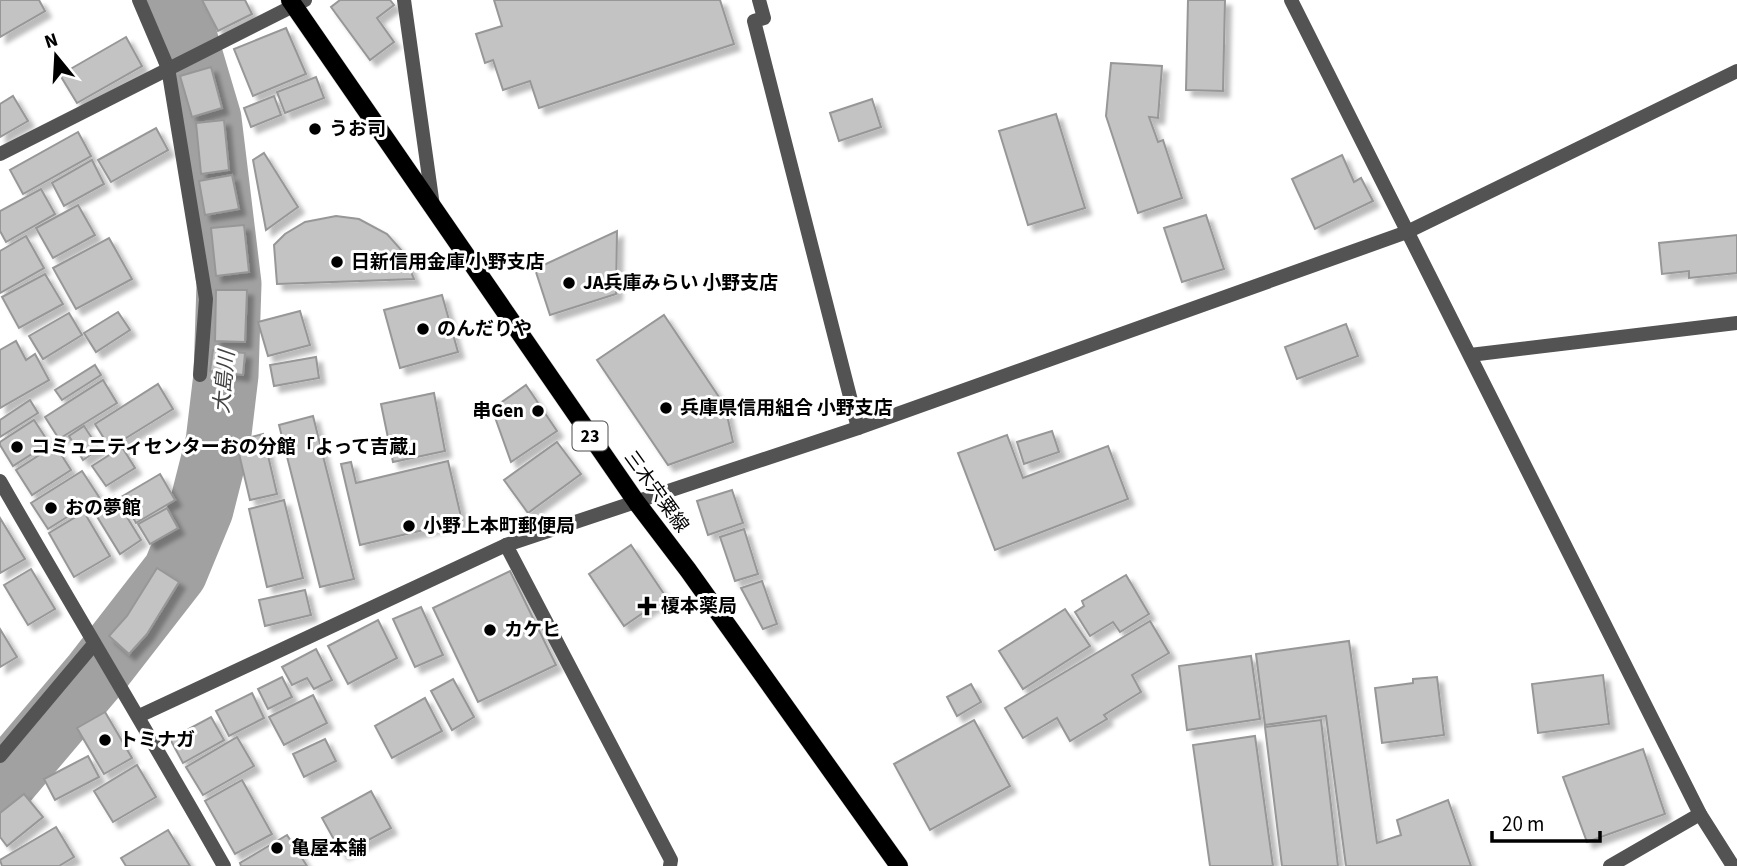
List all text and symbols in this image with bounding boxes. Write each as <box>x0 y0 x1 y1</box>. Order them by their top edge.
north arrow <box>21 21 91 91</box>
text: N <box>41 26 61 56</box>
place label: うお司 <box>329 116 386 143</box>
marker: うお司 <box>307 121 323 137</box>
place label: 日新信用金庫 小野支店 <box>351 249 545 276</box>
marker: 日新信用金庫 小野支店 <box>329 254 345 270</box>
place label: JA兵庫みらい 小野支店 <box>583 270 778 297</box>
marker: JA兵庫みらい 小野支店 <box>561 275 577 291</box>
place label: のんだりや <box>437 316 532 343</box>
marker: のんだりや <box>415 321 431 337</box>
water label: 大島川 <box>206 347 242 415</box>
place label: 兵庫県信用組合 小野支店 <box>680 395 893 422</box>
place label: 串Gen <box>472 398 524 425</box>
marker: 兵庫県信用組合 小野支店 <box>658 400 674 416</box>
marker: 串Gen <box>530 403 546 419</box>
road number: 23 <box>572 422 608 450</box>
place label: コミュニティセンターおの分館「よって吉蔵」 <box>31 434 427 461</box>
marker: コミュニティセンターおの分館「よって吉蔵」 <box>9 439 25 455</box>
street label: 三木宍粟線 <box>617 446 695 538</box>
place label: おの夢館 <box>65 495 141 522</box>
marker: おの夢館 <box>43 500 59 516</box>
place label: 小野上本町郵便局 <box>423 513 575 540</box>
marker: 小野上本町郵便局 <box>401 518 417 534</box>
place label: 榎本薬局 <box>661 593 737 620</box>
marker: 榎本薬局 <box>639 598 655 614</box>
place label: カケヒ <box>504 617 561 644</box>
marker: カケヒ <box>482 622 498 638</box>
place label: トミナガ <box>119 727 195 754</box>
marker: トミナガ <box>97 732 113 748</box>
scale bar <box>1492 800 1600 844</box>
text: 20 m <box>1502 809 1544 839</box>
place label: 亀屋本舗 <box>291 835 367 862</box>
marker: 亀屋本舗 <box>269 840 285 856</box>

